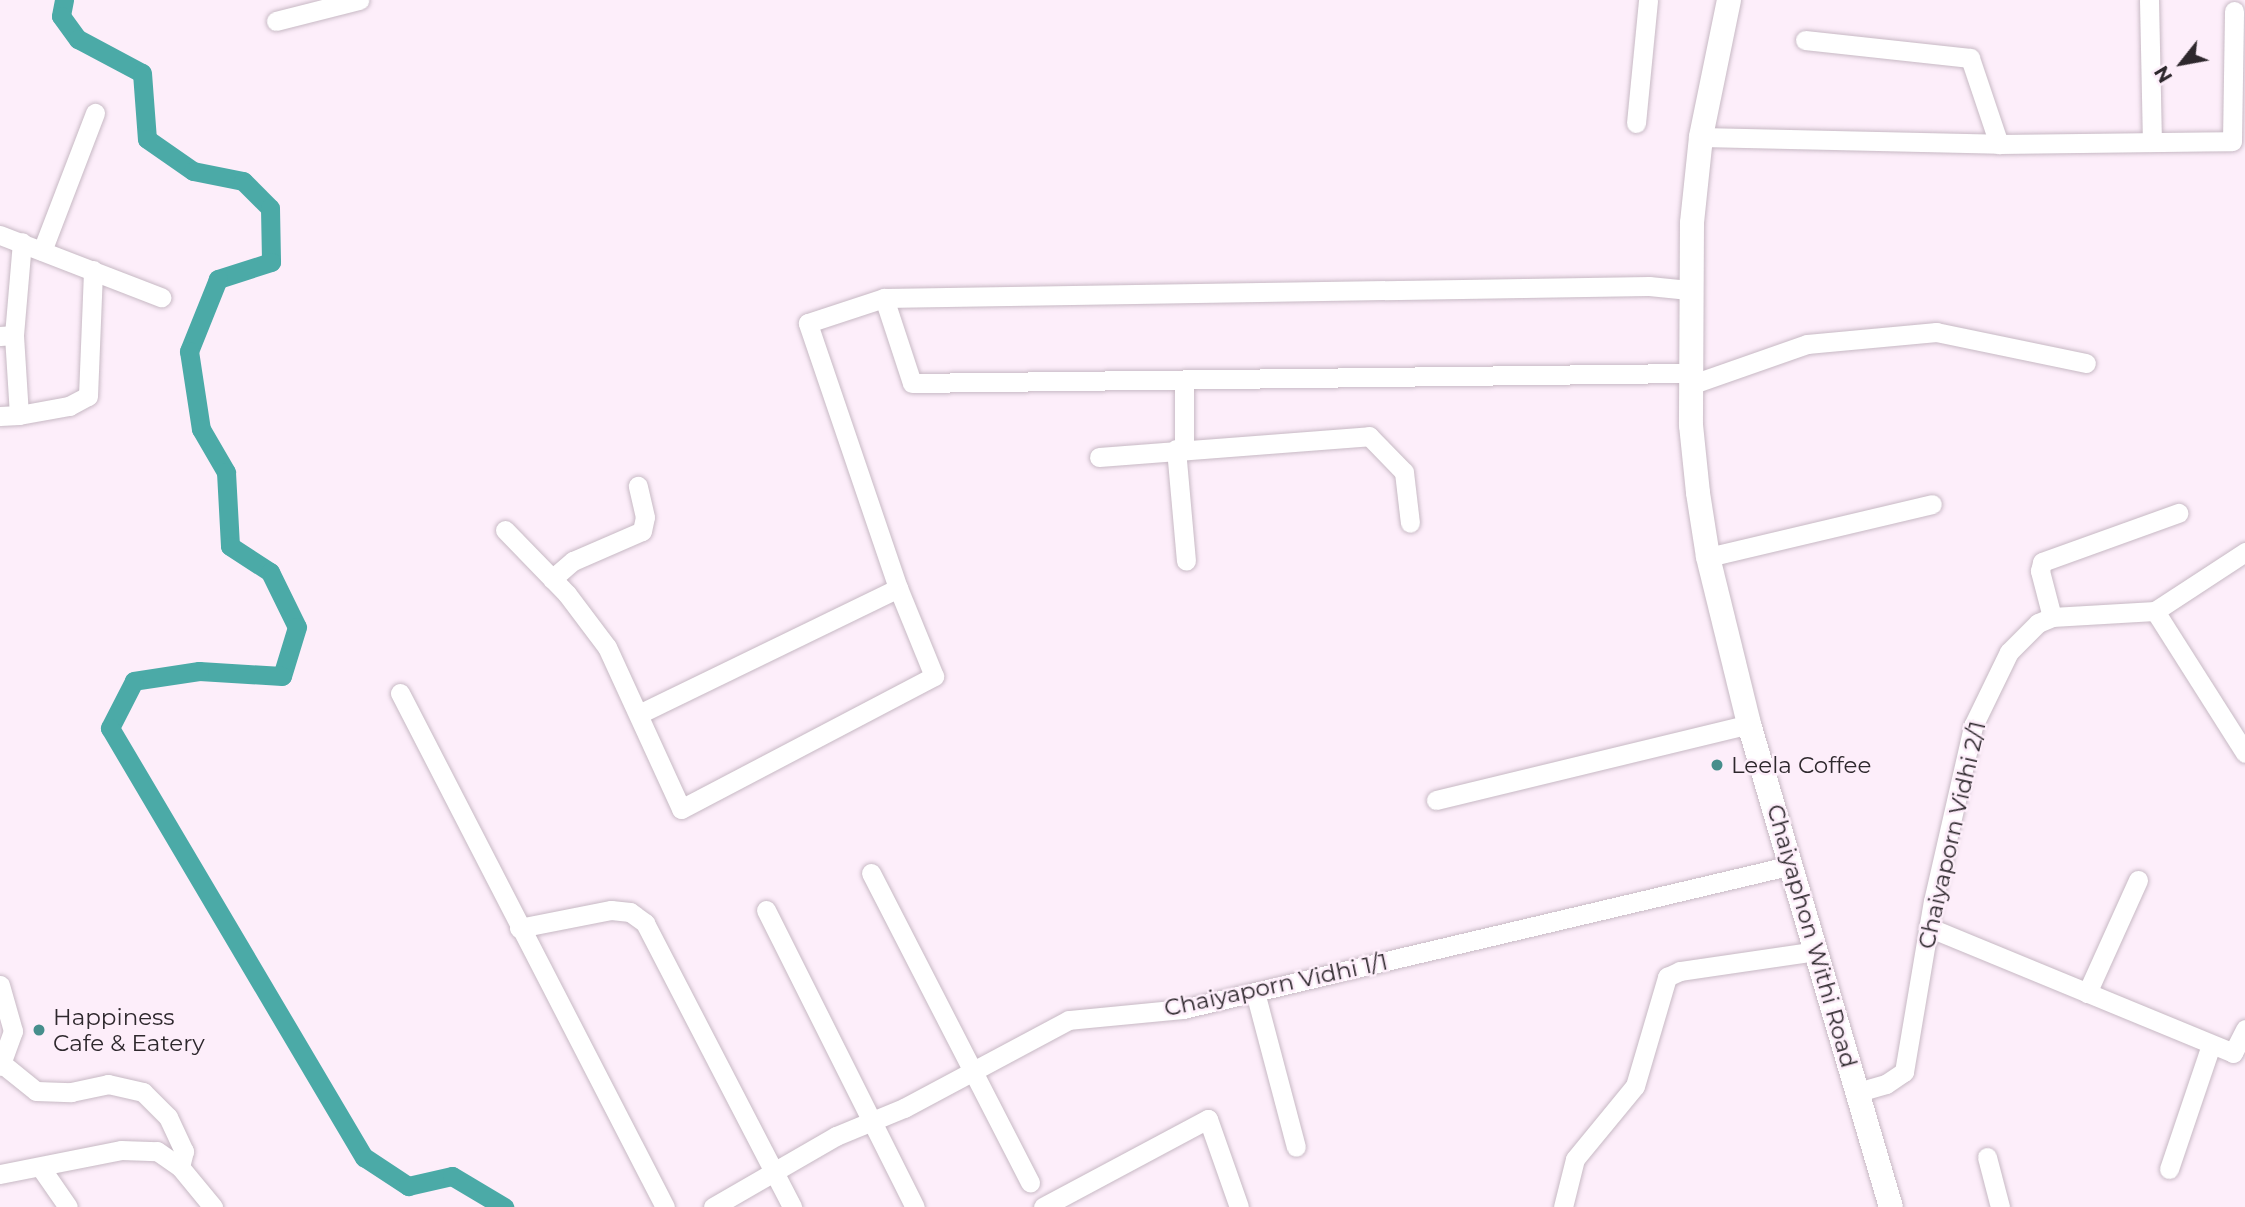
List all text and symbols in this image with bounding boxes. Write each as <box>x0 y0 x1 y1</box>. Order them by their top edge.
north arrow <box>2147 28 2217 98</box>
text: N <box>2150 62 2177 87</box>
street label: Chaiyaporn Vidhi 2/1 <box>1912 718 1992 952</box>
place label: Leela Coffee <box>1731 751 1871 779</box>
marker: Leela Coffee <box>1709 757 1725 773</box>
street label: Chaiyaphon Withi Road <box>1761 801 1863 1071</box>
street label: Chaiyaporn Vidhi 1/1 <box>1162 948 1390 1022</box>
place label: Happiness Cafe & Eatery <box>53 1003 205 1057</box>
marker: Happiness Cafe & Eatery <box>31 1022 47 1038</box>

